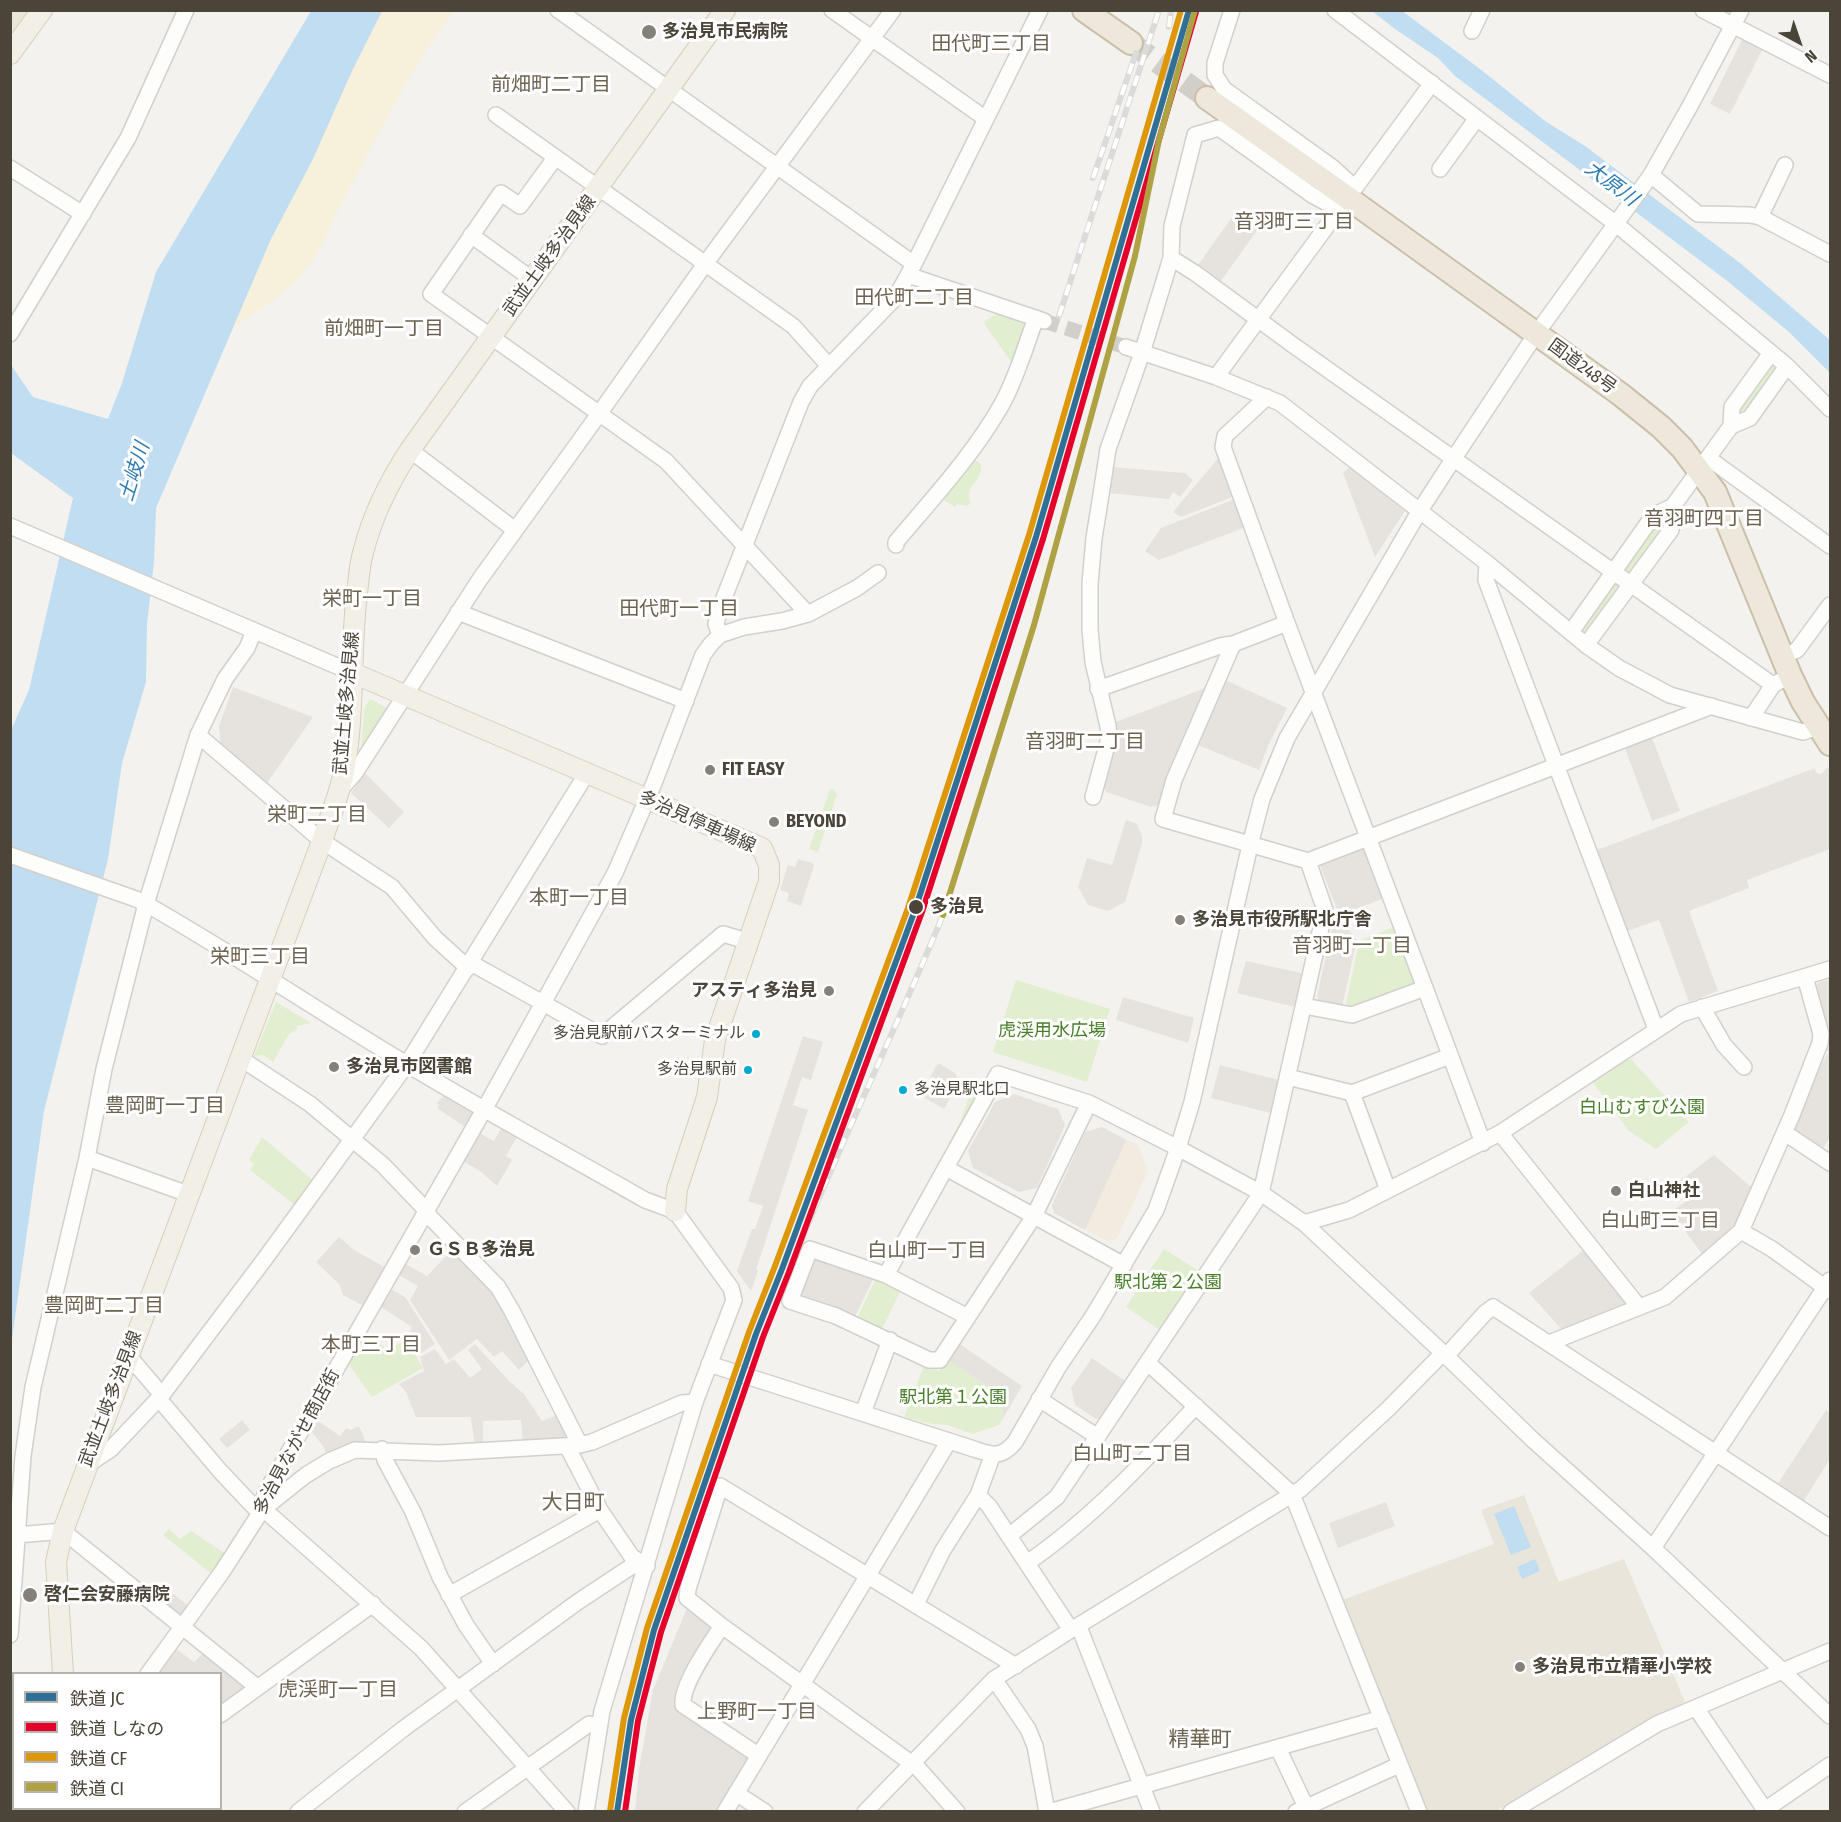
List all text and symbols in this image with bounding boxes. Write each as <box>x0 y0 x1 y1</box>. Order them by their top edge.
north arrow <box>1769 12 1829 72</box>
place label: 多治見市民病院 <box>662 21 788 43</box>
marker: 多治見市民病院 <box>640 23 658 41</box>
district label: 田代町三丁目 <box>931 32 1051 56</box>
text: N <box>1801 46 1821 67</box>
district label: 前畑町二丁目 <box>491 73 611 97</box>
water label: 大原川 <box>1580 156 1642 212</box>
street label: 武並土岐多治見線 <box>499 191 601 321</box>
district label: 音羽町三丁目 <box>1234 210 1354 234</box>
district label: 田代町二丁目 <box>854 286 974 310</box>
district label: 前畑町一丁目 <box>324 317 444 341</box>
street label: 国道248号 <box>1544 335 1620 399</box>
water label: 土岐川 <box>115 440 155 504</box>
district label: 音羽町四丁目 <box>1644 507 1764 531</box>
district label: 栄町一丁目 <box>322 587 422 611</box>
district label: 田代町一丁目 <box>619 597 739 621</box>
street label: 武並土岐多治見線 <box>330 630 364 776</box>
district label: 音羽町二丁目 <box>1025 730 1145 754</box>
place label: FIT EASY <box>722 759 784 781</box>
marker: FIT EASY <box>703 763 717 777</box>
street label: 多治見停車場線 <box>635 787 759 857</box>
district label: 栄町二丁目 <box>267 803 367 827</box>
place label: BEYOND <box>786 811 846 833</box>
marker: BEYOND <box>767 815 781 829</box>
district label: 本町一丁目 <box>529 886 629 910</box>
place label: 多治見 <box>930 896 984 918</box>
marker: 多治見 <box>907 898 925 916</box>
place label: 多治見市役所駅北庁舎 <box>1192 909 1372 931</box>
marker: 多治見市役所駅北庁舎 <box>1173 913 1187 927</box>
district label: 音羽町一丁目 <box>1292 934 1412 958</box>
district label: 栄町三丁目 <box>210 945 310 969</box>
place label: アスティ多治見 <box>691 980 817 1002</box>
marker: アスティ多治見 <box>822 984 836 998</box>
park label: 虎渓用水広場 <box>998 1020 1106 1042</box>
place label: 多治見駅前バスターミナル <box>553 1024 745 1044</box>
marker: 多治見駅前バスターミナル <box>750 1028 762 1040</box>
place label: 多治見市図書館 <box>346 1056 472 1078</box>
marker: 多治見市図書館 <box>327 1060 341 1074</box>
place label: 多治見駅前 <box>657 1060 737 1080</box>
marker: 多治見駅前 <box>742 1064 754 1076</box>
place label: 多治見駅北口 <box>914 1080 1010 1100</box>
marker: 多治見駅北口 <box>897 1084 909 1096</box>
district label: 豊岡町一丁目 <box>105 1094 225 1118</box>
park label: 白山むすび公園 <box>1579 1097 1705 1119</box>
place label: 白山神社 <box>1628 1180 1700 1202</box>
marker: 白山神社 <box>1609 1184 1623 1198</box>
district label: 白山町三丁目 <box>1600 1209 1720 1233</box>
place label: ＧＳＢ多治見 <box>427 1239 535 1261</box>
district label: 白山町一丁目 <box>867 1239 987 1263</box>
marker: ＧＳＢ多治見 <box>408 1243 422 1257</box>
park label: 駅北第２公園 <box>1114 1272 1222 1294</box>
district label: 豊岡町二丁目 <box>44 1294 164 1318</box>
street label: 武並土岐多治見線 <box>75 1328 147 1470</box>
district label: 本町三丁目 <box>321 1333 421 1357</box>
street label: 多治見ながせ商店街 <box>249 1365 345 1519</box>
park label: 駅北第１公園 <box>899 1387 1007 1409</box>
district label: 白山町二丁目 <box>1072 1442 1192 1466</box>
district label: 大日町 <box>542 1490 604 1516</box>
place label: 啓仁会安藤病院 <box>44 1584 170 1606</box>
marker: 啓仁会安藤病院 <box>21 1586 39 1604</box>
place label: 多治見市立精華小学校 <box>1532 1656 1712 1678</box>
marker: 多治見市立精華小学校 <box>1513 1660 1527 1674</box>
legend <box>12 1672 222 1810</box>
district label: 虎渓町一丁目 <box>278 1678 398 1702</box>
text: 鉄道 JC <box>70 1688 124 1710</box>
district label: 上野町一丁目 <box>697 1700 817 1724</box>
text: 鉄道 しなの <box>70 1718 164 1740</box>
district label: 精華町 <box>1169 1727 1231 1753</box>
text: 鉄道 CF <box>70 1748 127 1770</box>
text: 鉄道 CI <box>70 1778 124 1800</box>

